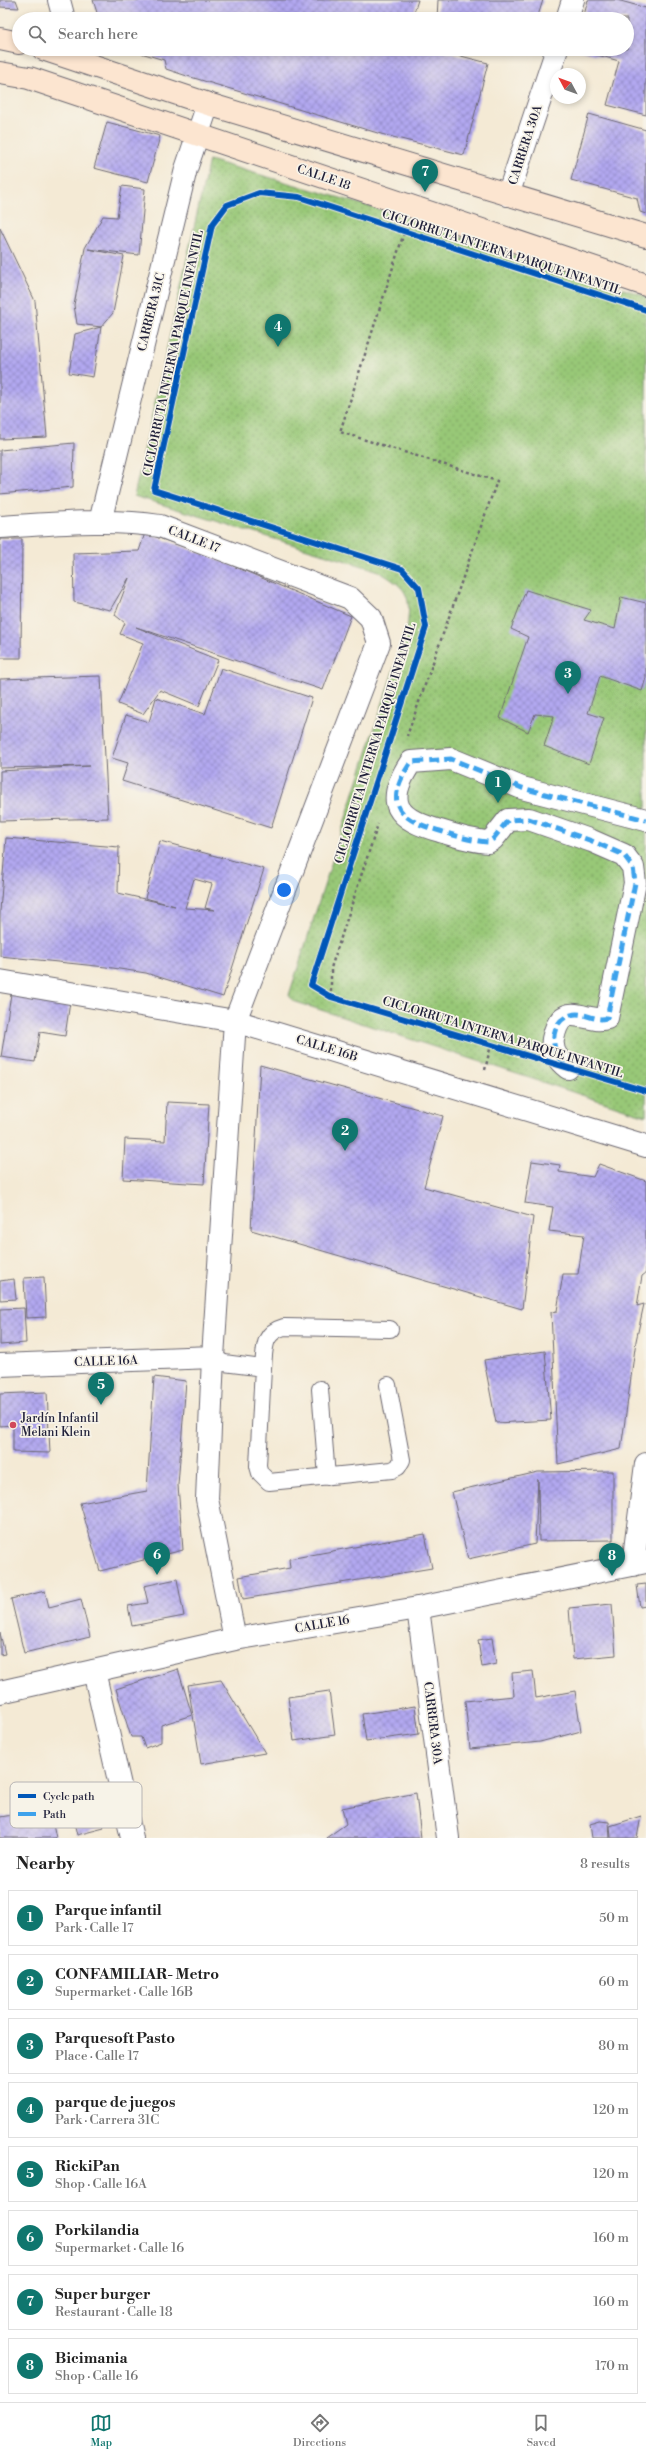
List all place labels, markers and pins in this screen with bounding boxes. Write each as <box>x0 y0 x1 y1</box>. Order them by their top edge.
pin: 7 <box>412 159 438 192</box>
pin: 4 <box>265 314 291 347</box>
pin: 3 <box>555 661 581 694</box>
pin: 1 <box>485 770 511 803</box>
pin: 2 <box>332 1118 358 1151</box>
pin: 5 <box>88 1372 114 1405</box>
place label: Jardín Infantil Melani Klein <box>20 1411 99 1440</box>
marker: Jardín Infantil Melani Klein <box>8 1420 18 1430</box>
pin: 6 <box>144 1542 170 1575</box>
pin: 8 <box>599 1543 625 1576</box>

